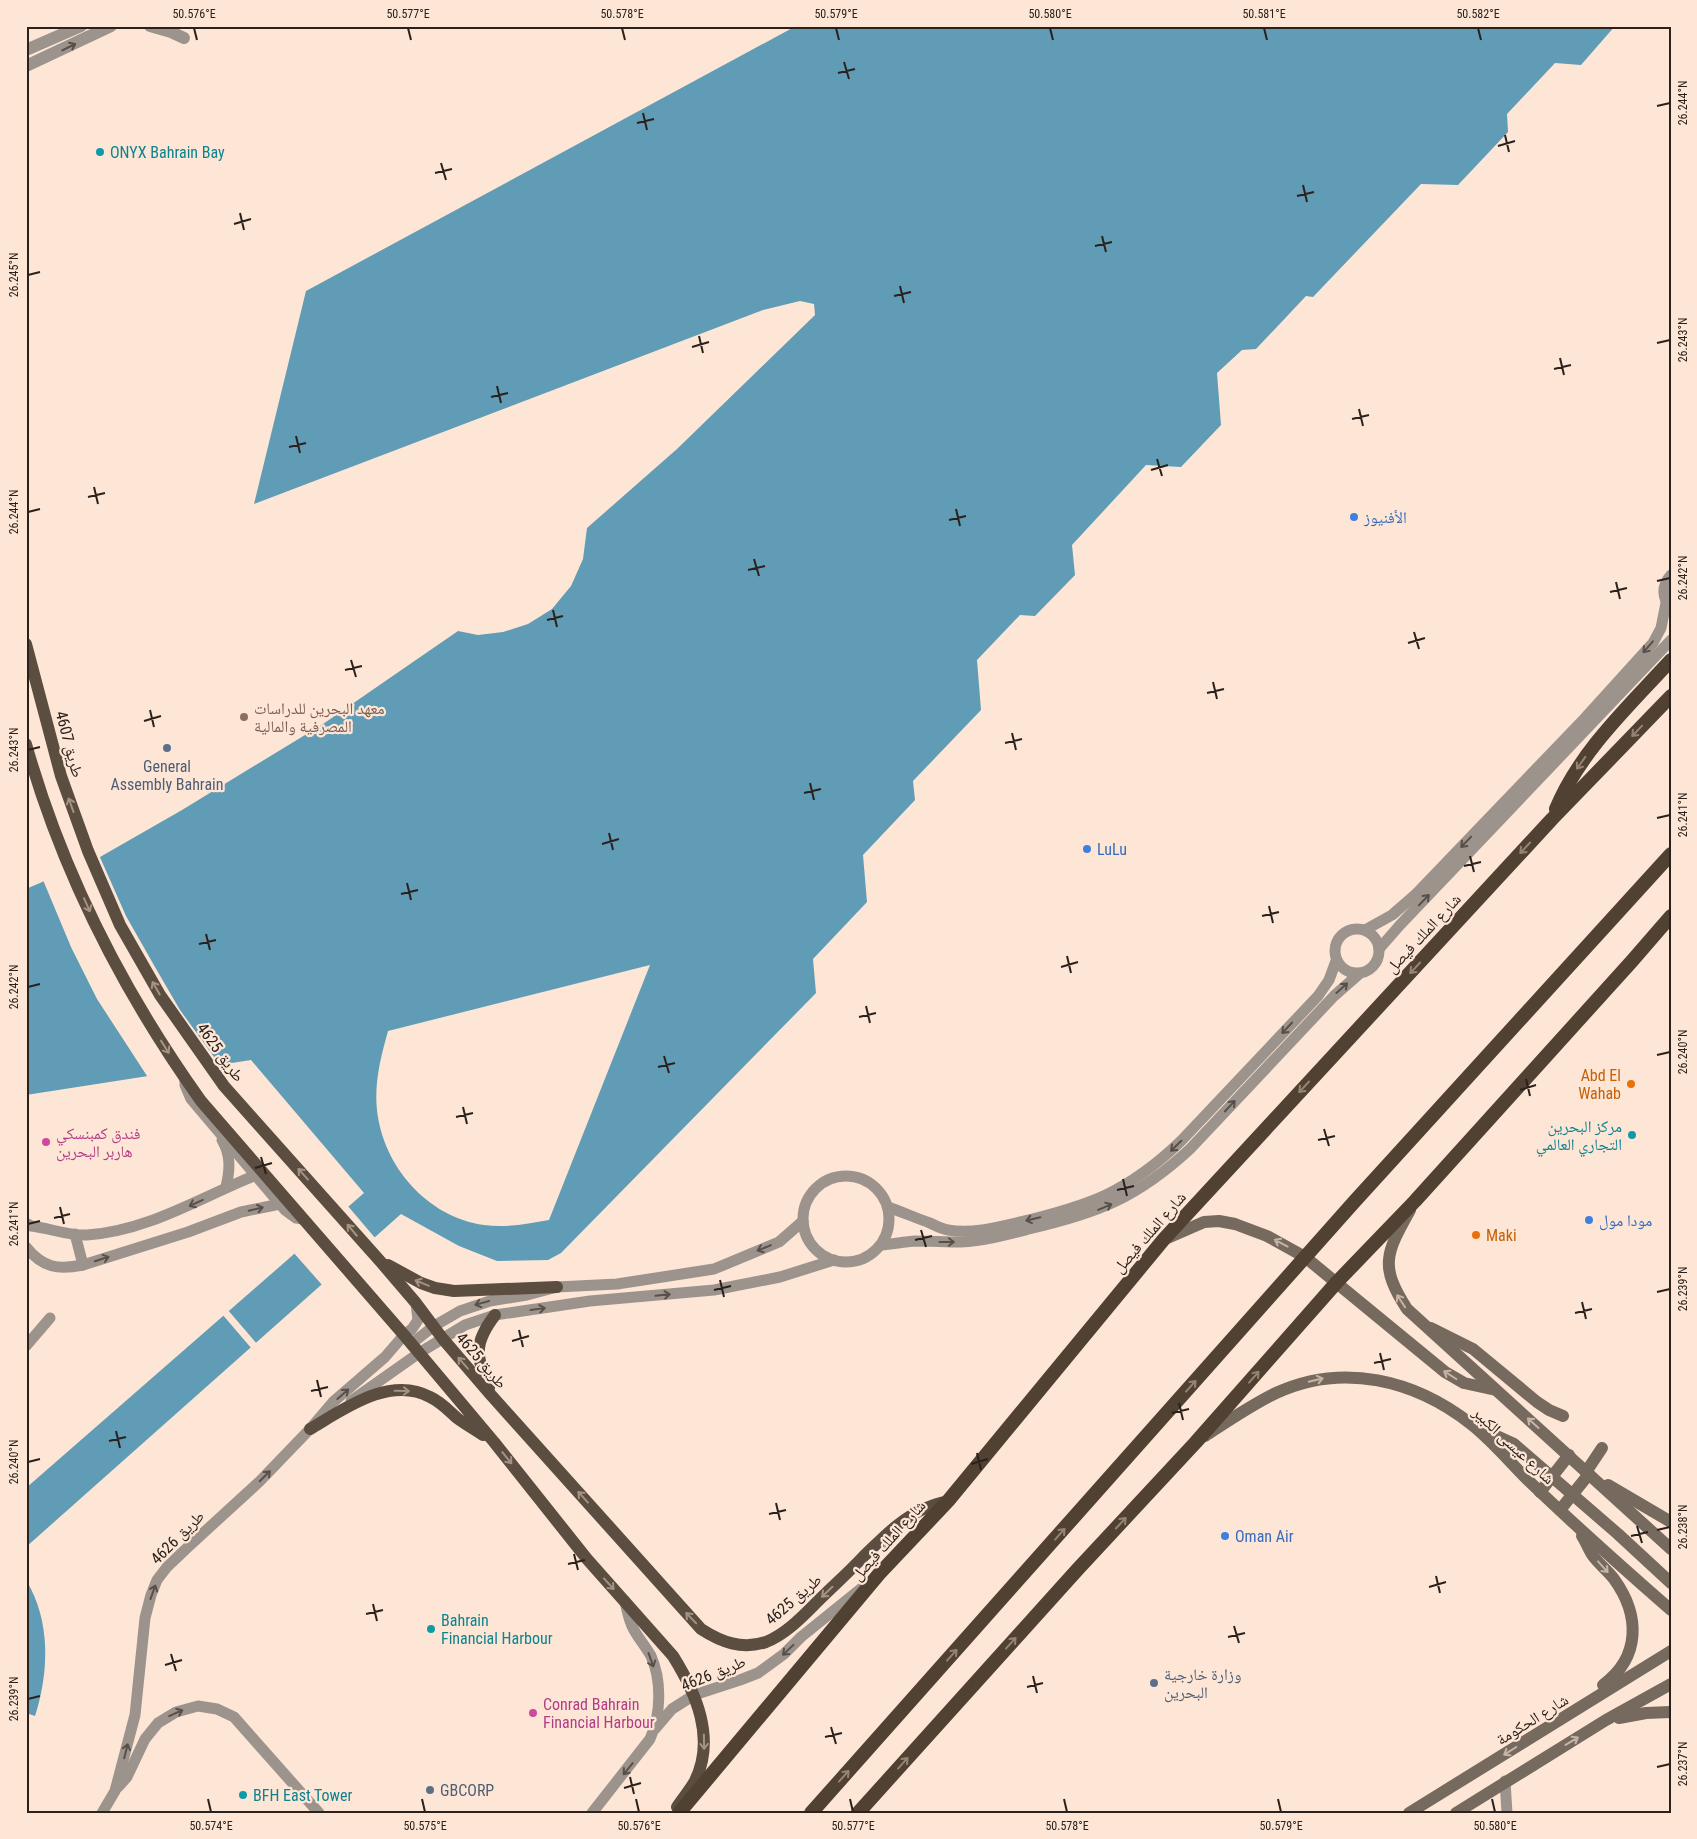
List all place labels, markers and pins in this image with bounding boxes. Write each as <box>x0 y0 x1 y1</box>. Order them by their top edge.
place label: ONYX Bahrain Bay <box>110 143 225 162</box>
marker: ONYX Bahrain Bay <box>94 146 106 158</box>
place label: الأفنيوز <box>1363 508 1407 527</box>
marker: الأفنيوز <box>1348 511 1360 523</box>
place label: معهد البحرين للدراسات المصرفية والمالية <box>254 699 385 736</box>
marker: معهد البحرين للدراسات المصرفية والمالية <box>238 711 250 723</box>
marker: General Assembly Bahrain <box>161 742 173 754</box>
place label: General Assembly Bahrain <box>110 757 224 794</box>
place label: LuLu <box>1097 840 1127 859</box>
marker: LuLu <box>1081 843 1093 855</box>
place label: Abd El Wahab <box>1578 1066 1621 1103</box>
marker: Abd El Wahab <box>1625 1078 1637 1090</box>
place label: مركز البحرين التجاري العالمي <box>1536 1117 1622 1157</box>
place label: فندق كمبنسكي هاربر البحرين <box>56 1124 141 1162</box>
marker: مركز البحرين التجاري العالمي <box>1626 1129 1638 1141</box>
marker: فندق كمبنسكي هاربر البحرين <box>40 1136 52 1148</box>
place label: مودا مول <box>1599 1211 1652 1231</box>
marker: مودا مول <box>1583 1214 1595 1226</box>
place label: Maki <box>1486 1226 1517 1245</box>
marker: Maki <box>1470 1229 1482 1241</box>
place label: Oman Air <box>1235 1527 1294 1546</box>
marker: Oman Air <box>1219 1530 1231 1542</box>
place label: Bahrain Financial Harbour <box>441 1611 553 1648</box>
marker: Bahrain Financial Harbour <box>425 1623 437 1635</box>
place label: وزارة خارجية البحرين <box>1164 1665 1241 1703</box>
marker: وزارة خارجية البحرين <box>1148 1677 1160 1689</box>
place label: Conrad Bahrain Financial Harbour <box>543 1695 655 1732</box>
marker: Conrad Bahrain Financial Harbour <box>527 1707 539 1719</box>
place label: GBCORP <box>440 1781 494 1800</box>
marker: GBCORP <box>424 1784 436 1796</box>
place label: BFH East Tower <box>253 1786 353 1805</box>
marker: BFH East Tower <box>237 1789 249 1801</box>

